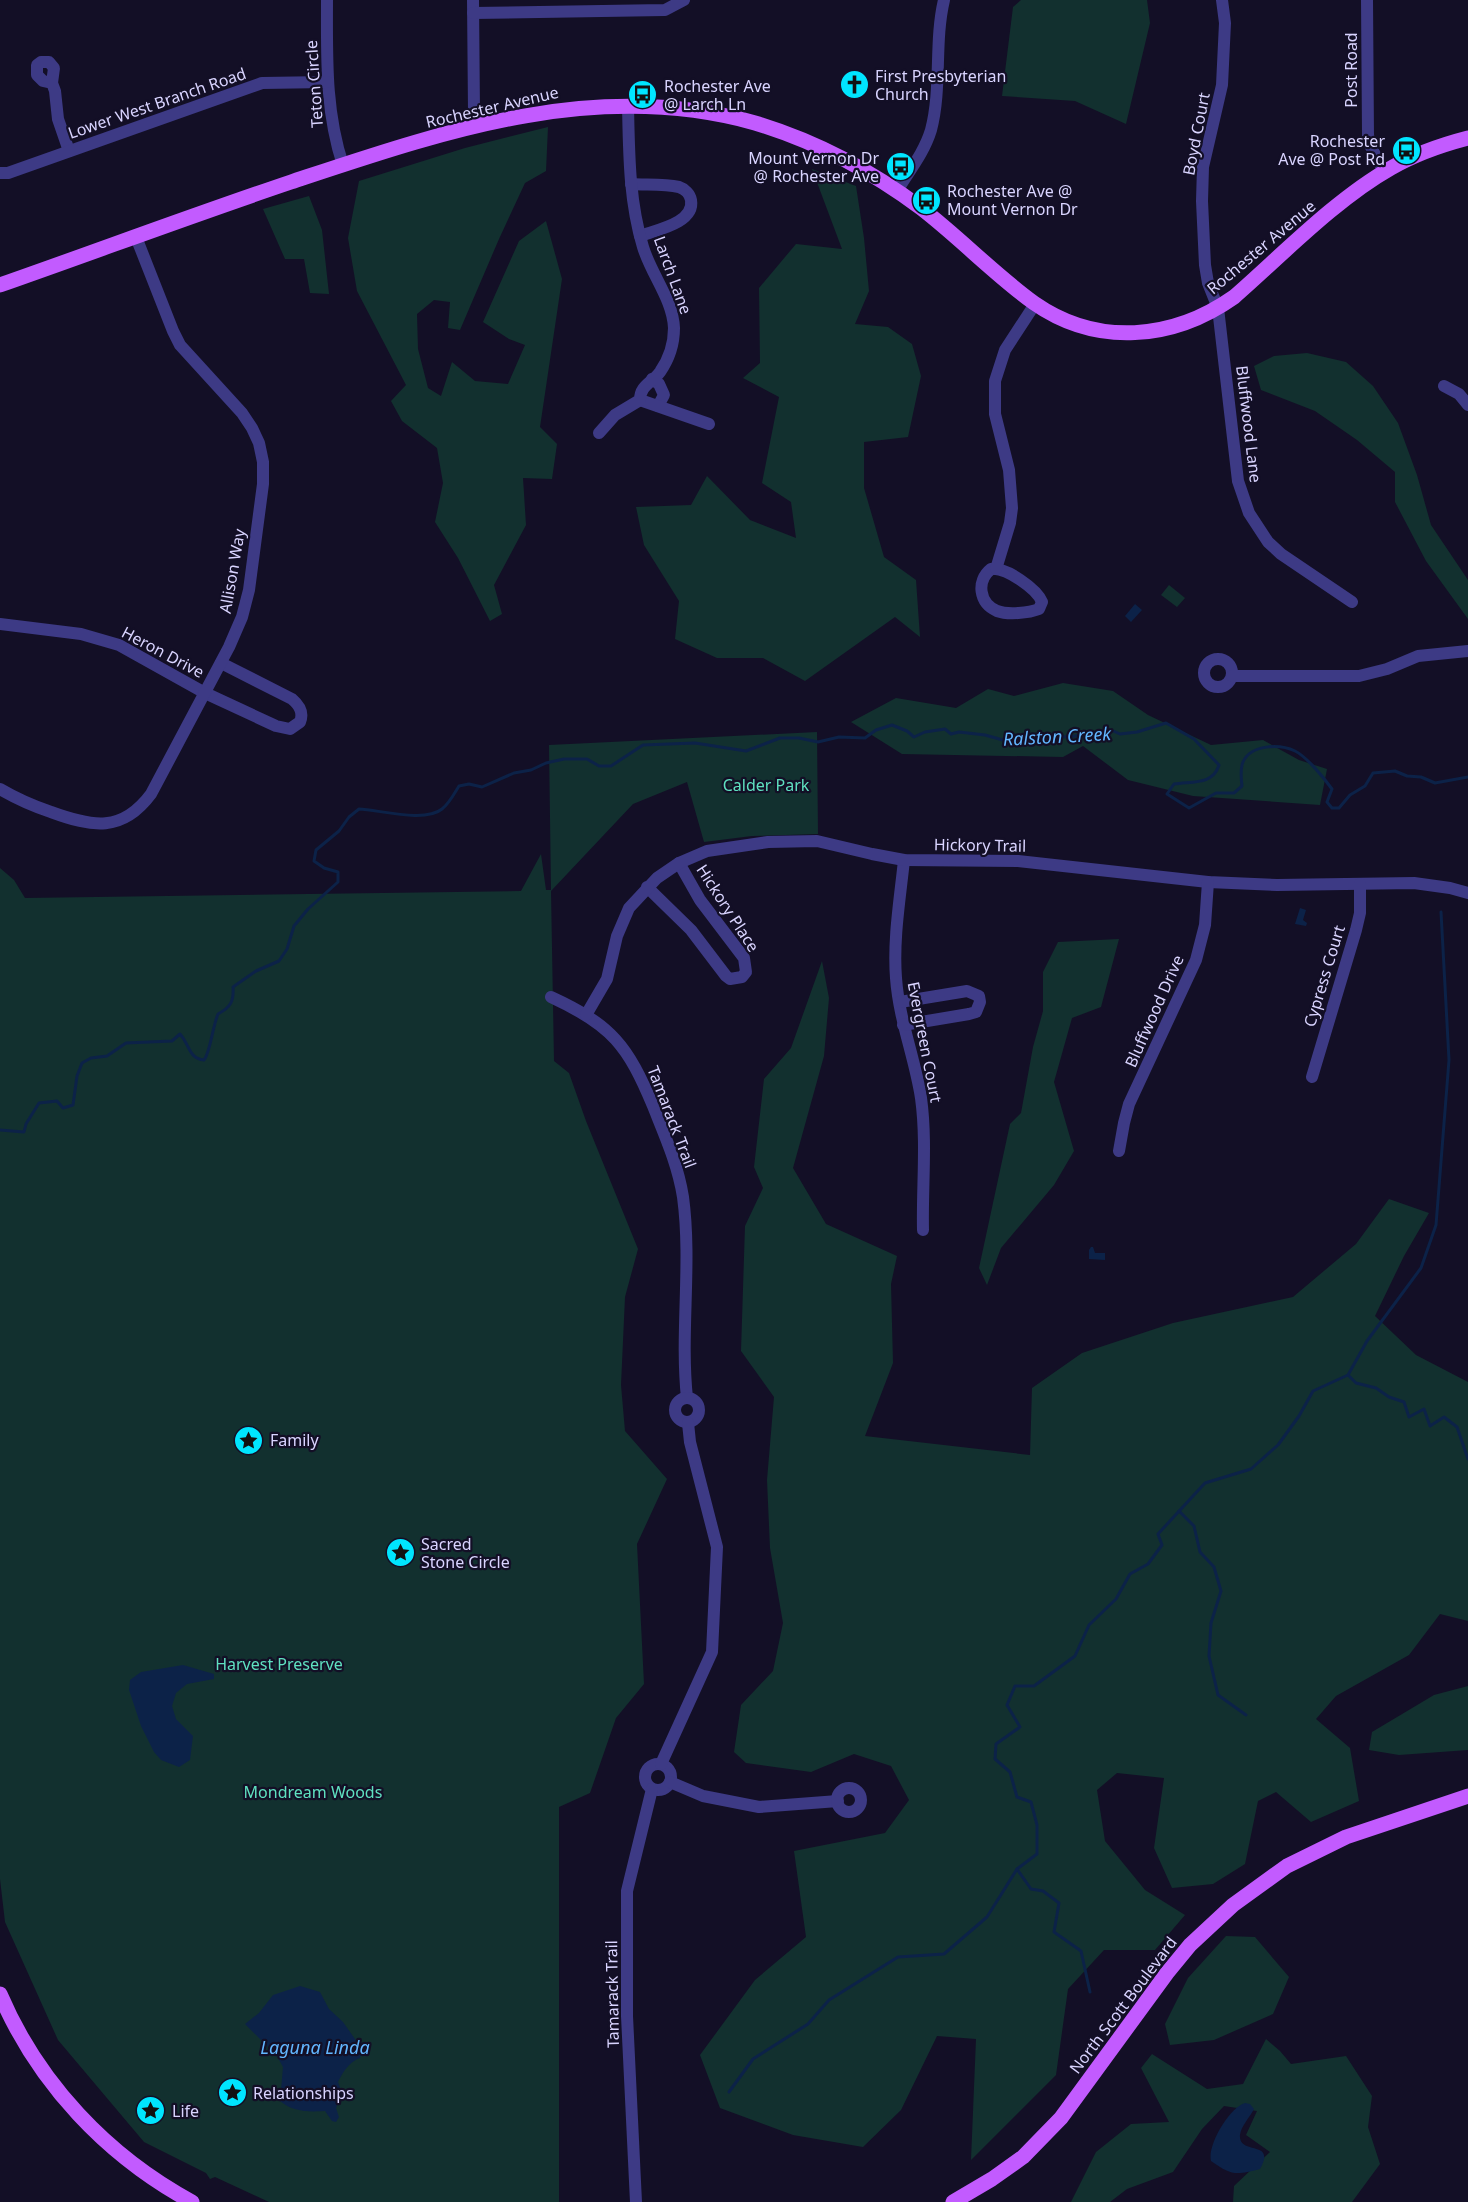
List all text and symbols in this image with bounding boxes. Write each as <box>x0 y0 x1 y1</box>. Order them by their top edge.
street label: Post Road <box>1340 32 1362 108</box>
street label: Teton Circle <box>300 40 328 128</box>
street label: Lower West Branch Road <box>65 62 249 144</box>
place label: First Presbyterian Church <box>875 65 1006 105</box>
church icon: First Presbyterian Church <box>838 69 870 101</box>
place label: Rochester Ave @ Larch Ln <box>664 75 771 115</box>
bus stop icon: Rochester Ave @ Larch Ln <box>627 79 659 111</box>
street label: Rochester Avenue <box>423 81 561 133</box>
street label: Boyd Court <box>1177 90 1215 177</box>
place label: Rochester Ave @ Post Rd <box>1278 130 1385 170</box>
bus stop icon: Rochester Ave @ Post Rd <box>1390 134 1422 166</box>
place label: Mount Vernon Dr @ Rochester Ave <box>748 147 879 187</box>
bus stop icon: Mount Vernon Dr @ Rochester Ave <box>884 151 916 183</box>
place label: Rochester Ave @ Mount Vernon Dr <box>947 180 1078 220</box>
bus stop icon: Rochester Ave @ Mount Vernon Dr <box>910 184 942 216</box>
street label: Rochester Avenue <box>1202 195 1320 299</box>
street label: Larch Lane <box>649 233 697 317</box>
street label: Bluffwood Lane <box>1231 364 1267 484</box>
street label: Allison Way <box>214 526 250 615</box>
street label: Heron Drive <box>118 621 208 683</box>
water label: Ralston Creek <box>1002 721 1113 751</box>
park label: Calder Park <box>723 774 810 796</box>
street label: Hickory Trail <box>934 833 1026 857</box>
street label: Hickory Place <box>691 860 765 956</box>
street label: Cypress Court <box>1298 922 1350 1029</box>
street label: Bluffwood Drive <box>1119 951 1189 1071</box>
street label: Evergreen Court <box>902 980 948 1105</box>
street label: Tamarack Trail <box>642 1063 702 1171</box>
place icon: Family <box>233 1424 265 1456</box>
place label: Family <box>270 1429 319 1451</box>
place label: Sacred Stone Circle <box>421 1533 510 1573</box>
place icon: Sacred Stone Circle <box>384 1537 416 1569</box>
park label: Harvest Preserve <box>215 1653 343 1675</box>
park label: Mondream Woods <box>244 1781 382 1803</box>
street label: North Scott Boulevard <box>1064 1932 1182 2078</box>
street label: Tamarack Trail <box>600 1940 624 2048</box>
water label: Laguna Linda <box>260 2035 370 2059</box>
place icon: Relationships <box>216 2077 248 2109</box>
place label: Relationships <box>253 2082 354 2104</box>
place icon: Life <box>135 2095 167 2127</box>
place label: Life <box>172 2100 199 2122</box>

